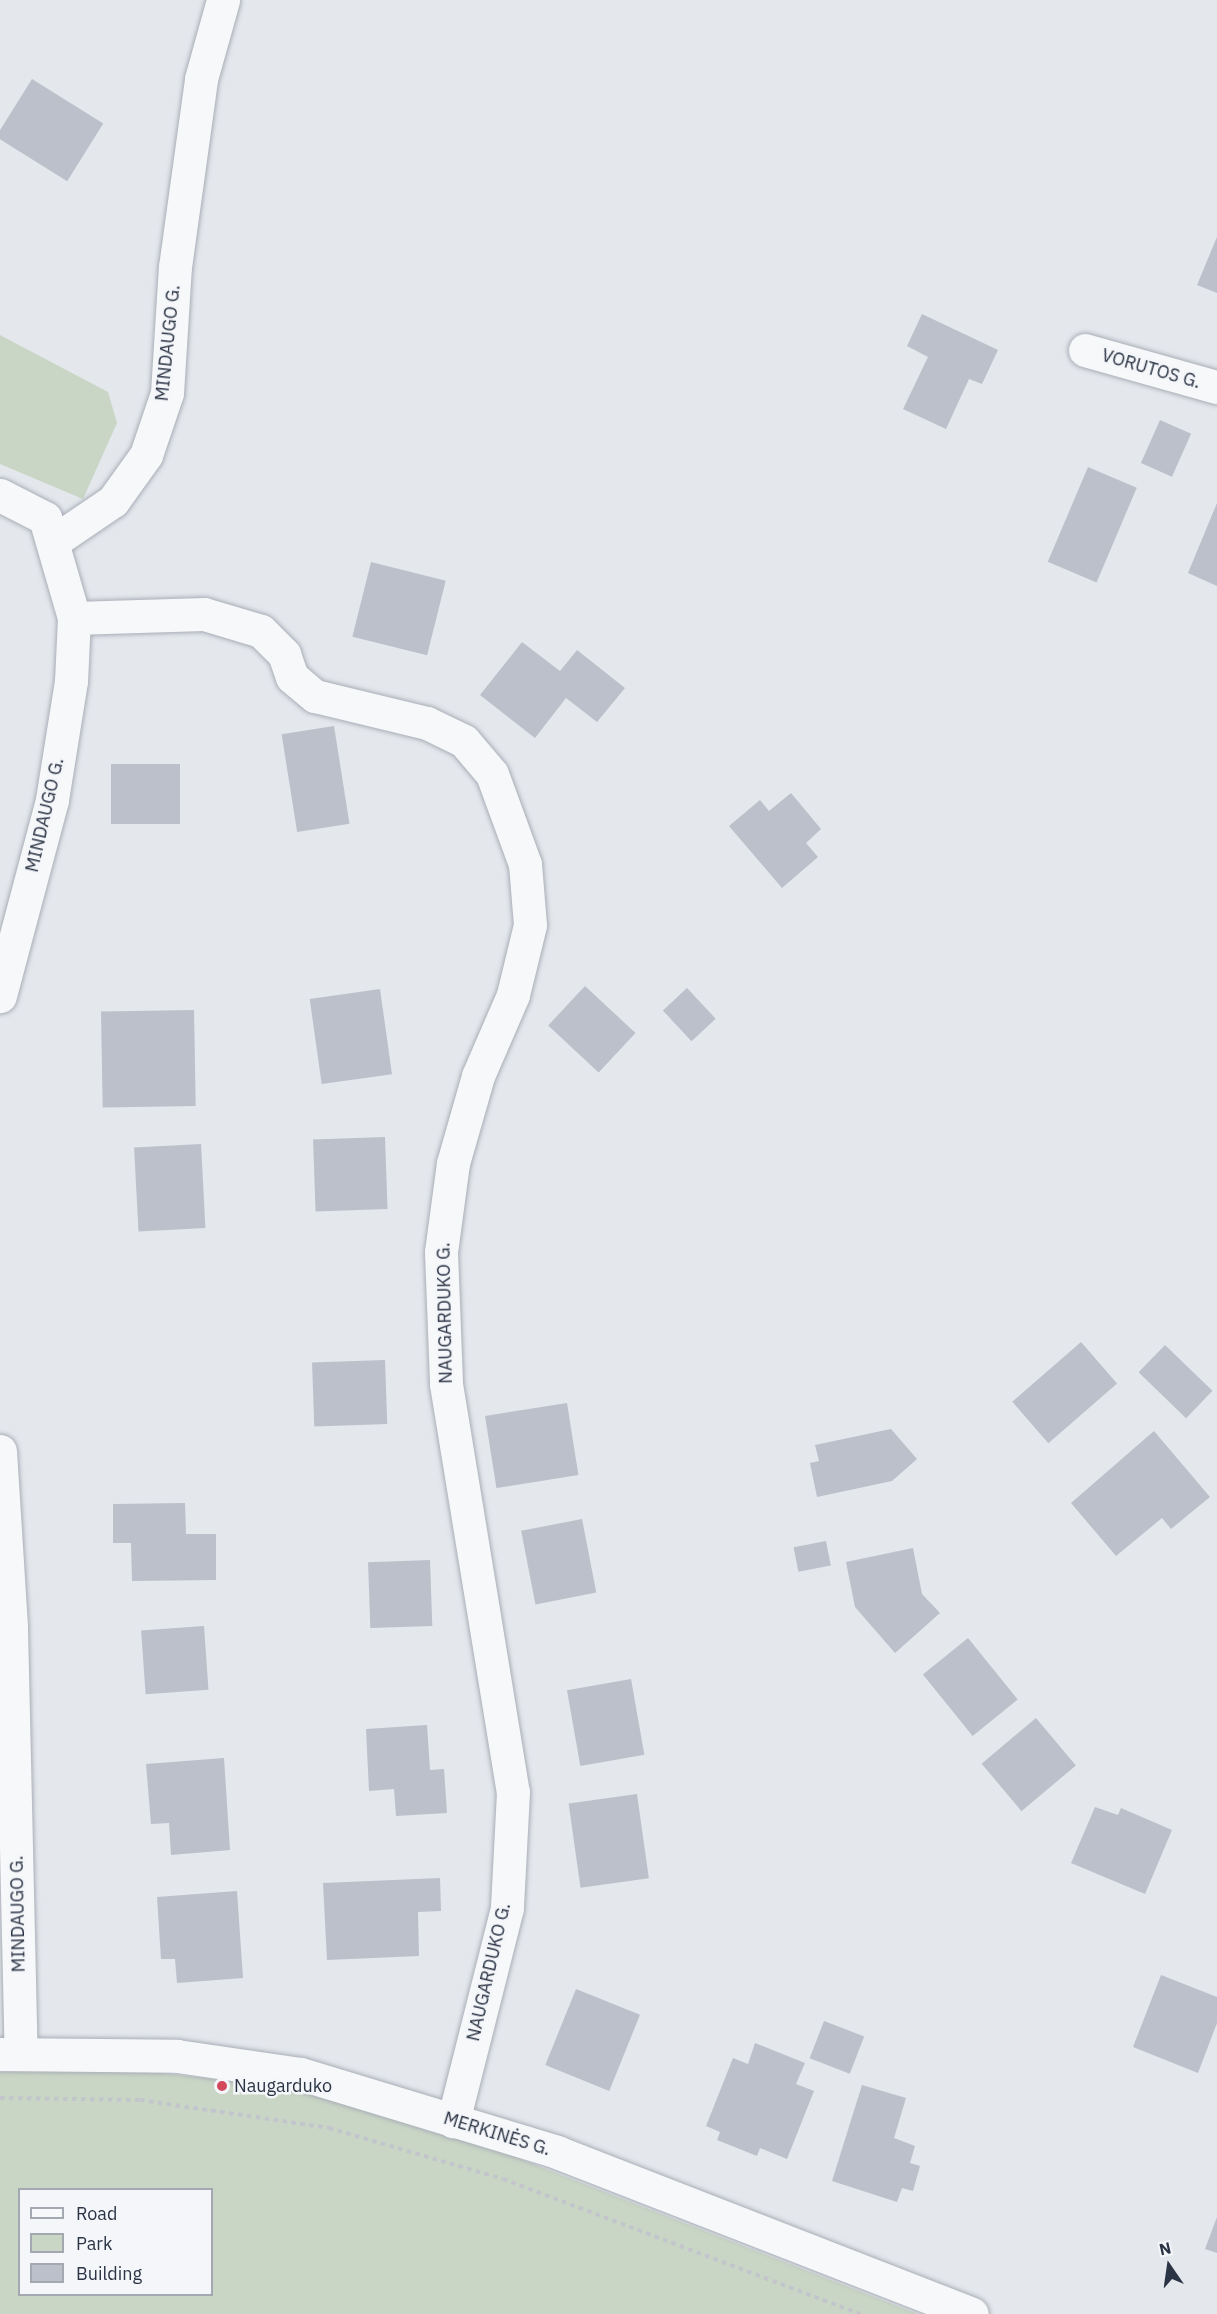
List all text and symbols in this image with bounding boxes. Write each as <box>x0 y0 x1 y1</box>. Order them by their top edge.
street label: MINDAUGO G. <box>151 284 185 402</box>
street label: VORUTOS G. <box>1099 345 1203 393</box>
street label: MINDAUGO G. <box>21 756 69 874</box>
street label: NAUGARDUKO G. <box>433 1242 457 1384</box>
street label: MINDAUGO G. <box>6 1855 30 1973</box>
street label: NAUGARDUKO G. <box>463 1901 515 2043</box>
place label: Naugarduko <box>234 2075 332 2097</box>
marker: Naugarduko <box>215 2079 229 2093</box>
street label: MERKINĖS G. <box>441 2108 553 2160</box>
legend <box>18 2188 213 2296</box>
text: Road <box>76 2202 117 2225</box>
text: Park <box>76 2232 112 2255</box>
north arrow <box>1139 2236 1199 2296</box>
text: N <box>1157 2237 1173 2260</box>
text: Building <box>76 2262 142 2285</box>

